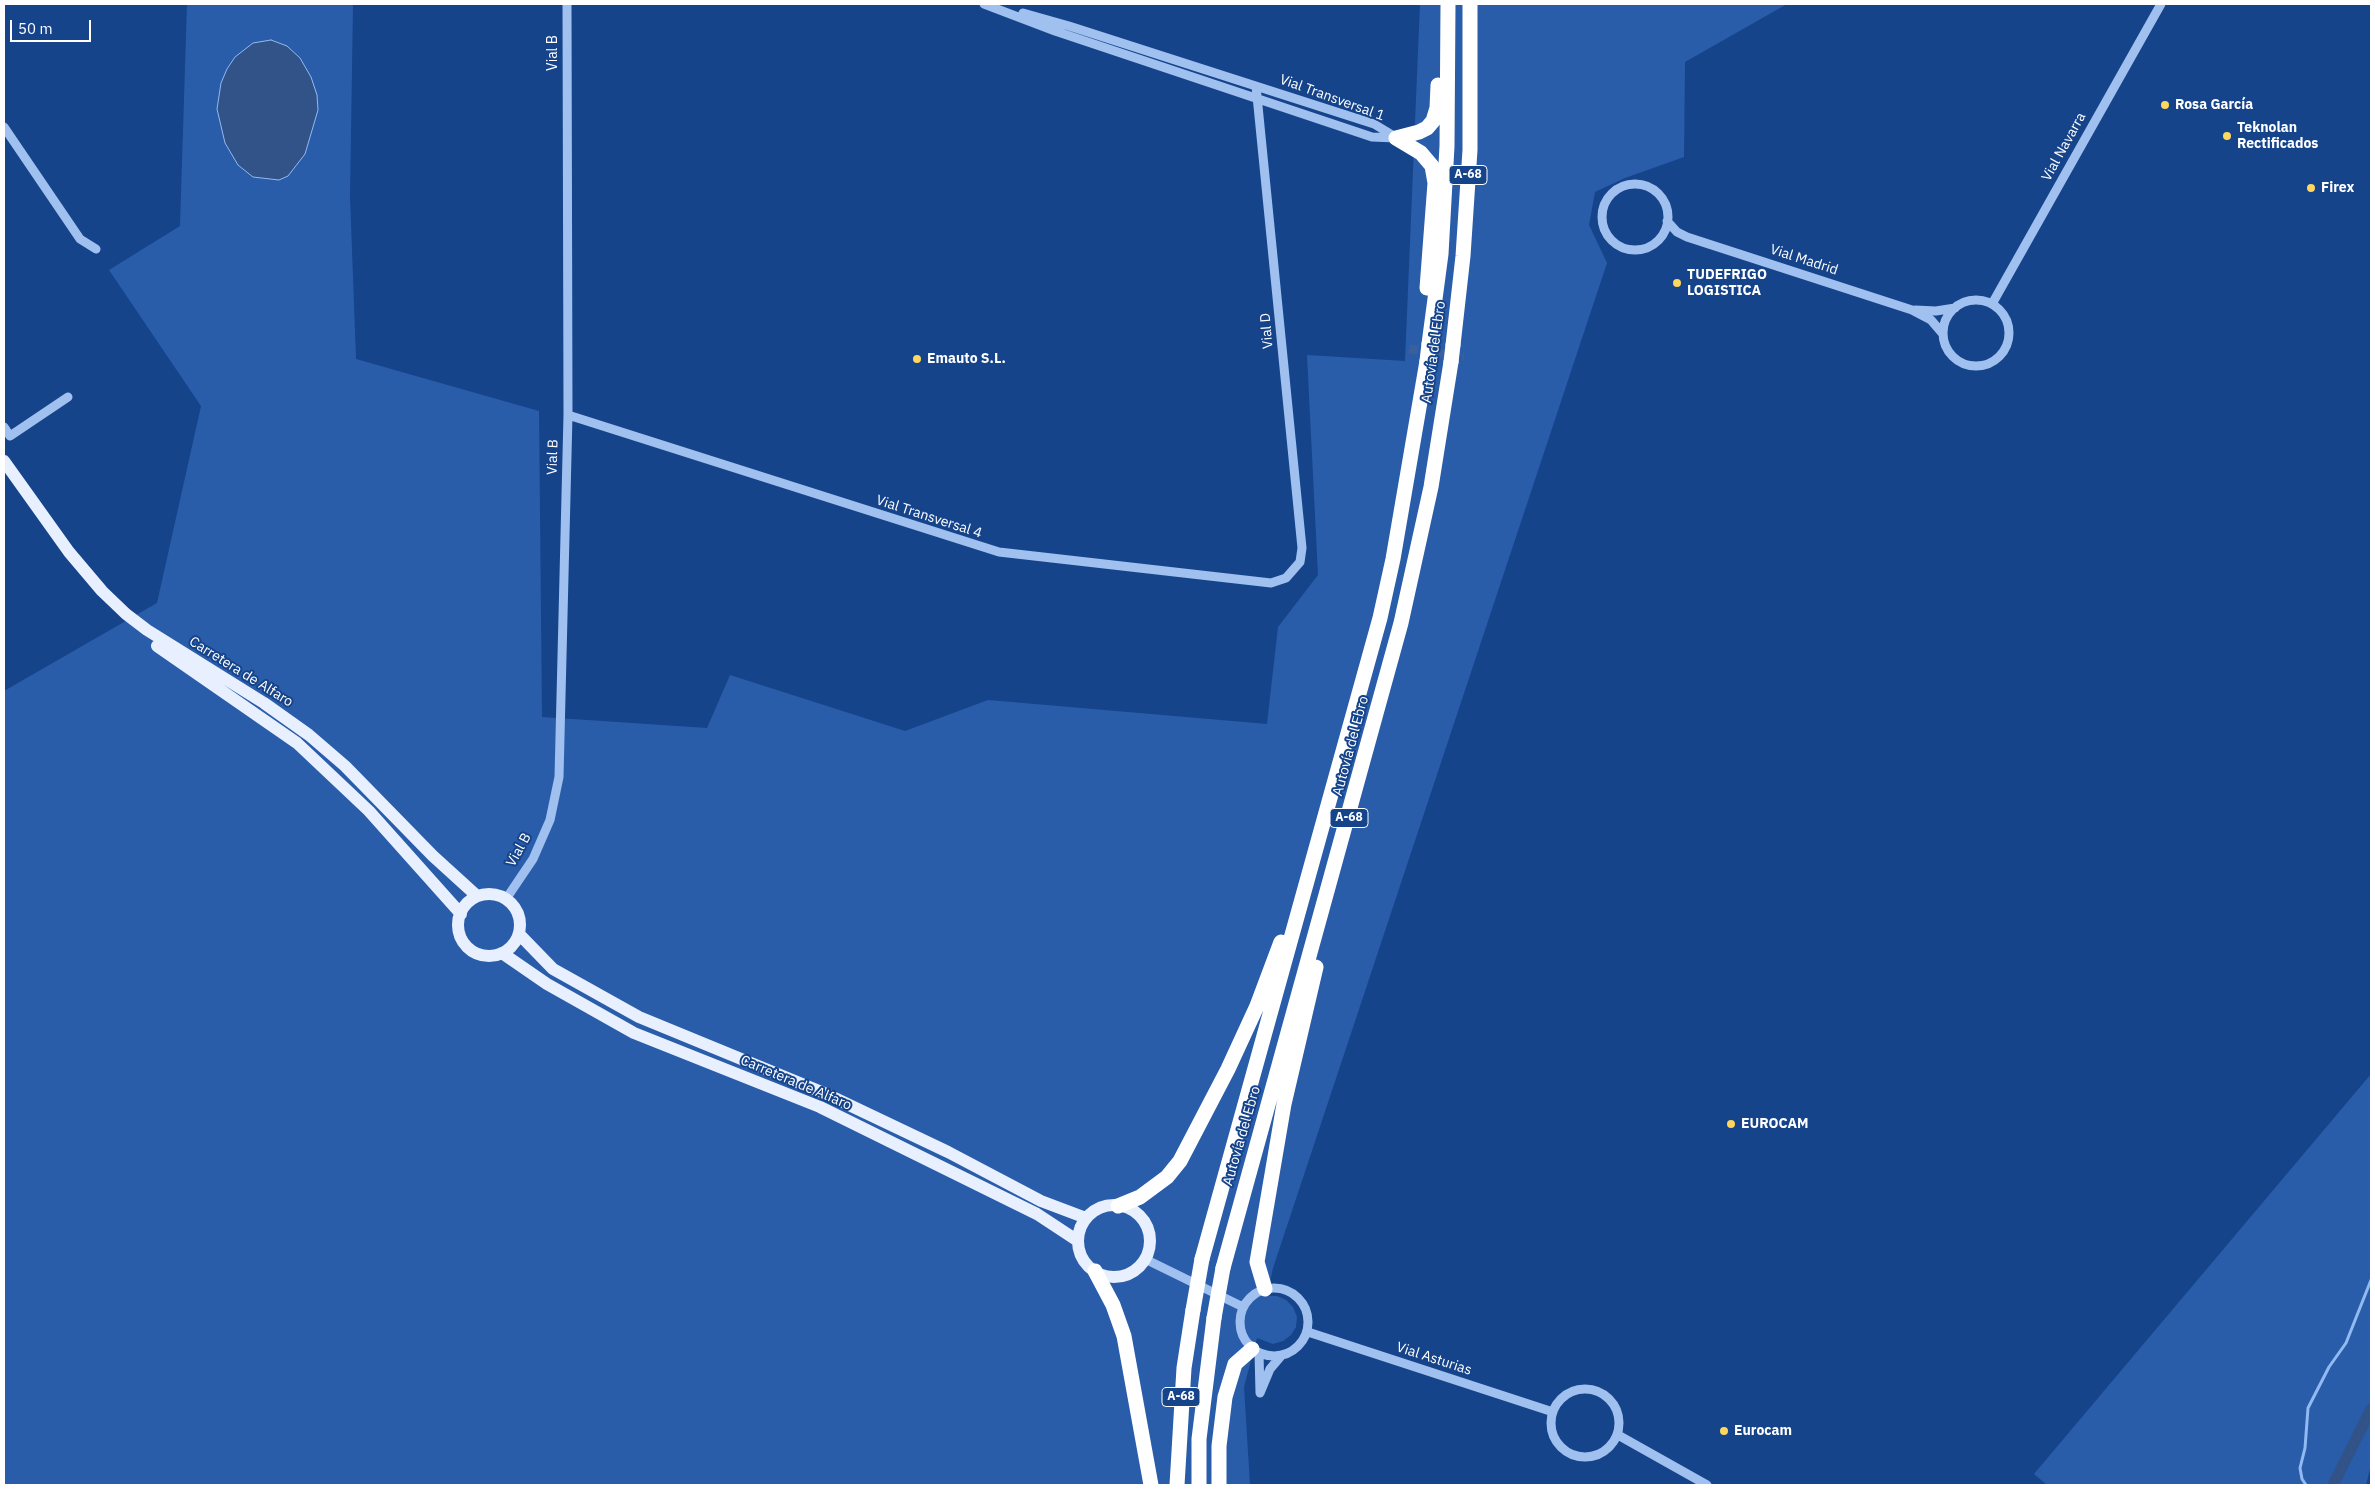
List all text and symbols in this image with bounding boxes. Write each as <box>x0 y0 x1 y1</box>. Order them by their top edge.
scale bar <box>12 10 94 42</box>
text: 50 m <box>18 19 53 38</box>
street label: Vial B <box>545 35 561 71</box>
street label: Vial Transversal 1 <box>1277 71 1387 125</box>
place label: Rosa García <box>2175 97 2253 113</box>
marker: Rosa García <box>2159 99 2171 111</box>
street label: Vial Navarra <box>2038 110 2090 184</box>
place label: Teknolan Rectificados <box>2237 120 2318 152</box>
marker: Teknolan Rectificados <box>2221 130 2233 142</box>
road number: A-68 <box>1449 166 1487 184</box>
place label: Firex <box>2321 180 2354 196</box>
marker: Firex <box>2305 182 2317 194</box>
street label: Vial Madrid <box>1768 241 1840 279</box>
place label: TUDEFRIGO LOGISTICA <box>1687 267 1767 300</box>
marker: TUDEFRIGO LOGISTICA <box>1671 277 1683 289</box>
street label: Autovía del Ebro <box>1419 300 1449 404</box>
street label: Vial D <box>1257 312 1277 350</box>
place label: Emauto S.L. <box>927 351 1006 367</box>
marker: Emauto S.L. <box>911 353 923 365</box>
street label: Vial B <box>544 439 562 475</box>
street label: Vial Transversal 4 <box>874 492 984 542</box>
street label: Carretera de Alfaro <box>186 633 296 711</box>
street label: Autovía del Ebro <box>1330 694 1372 798</box>
road number: A-68 <box>1330 808 1368 828</box>
street label: Vial B <box>503 830 535 870</box>
street label: Carretera de Alfaro <box>738 1052 854 1114</box>
street label: Autovía del Ebro <box>1220 1084 1264 1188</box>
place label: EUROCAM <box>1741 1116 1809 1132</box>
marker: EUROCAM <box>1725 1118 1737 1130</box>
street label: Vial Asturias <box>1394 1339 1474 1379</box>
road number: A-68 <box>1162 1388 1200 1406</box>
place label: Eurocam <box>1734 1423 1792 1439</box>
marker: Eurocam <box>1718 1425 1730 1437</box>

